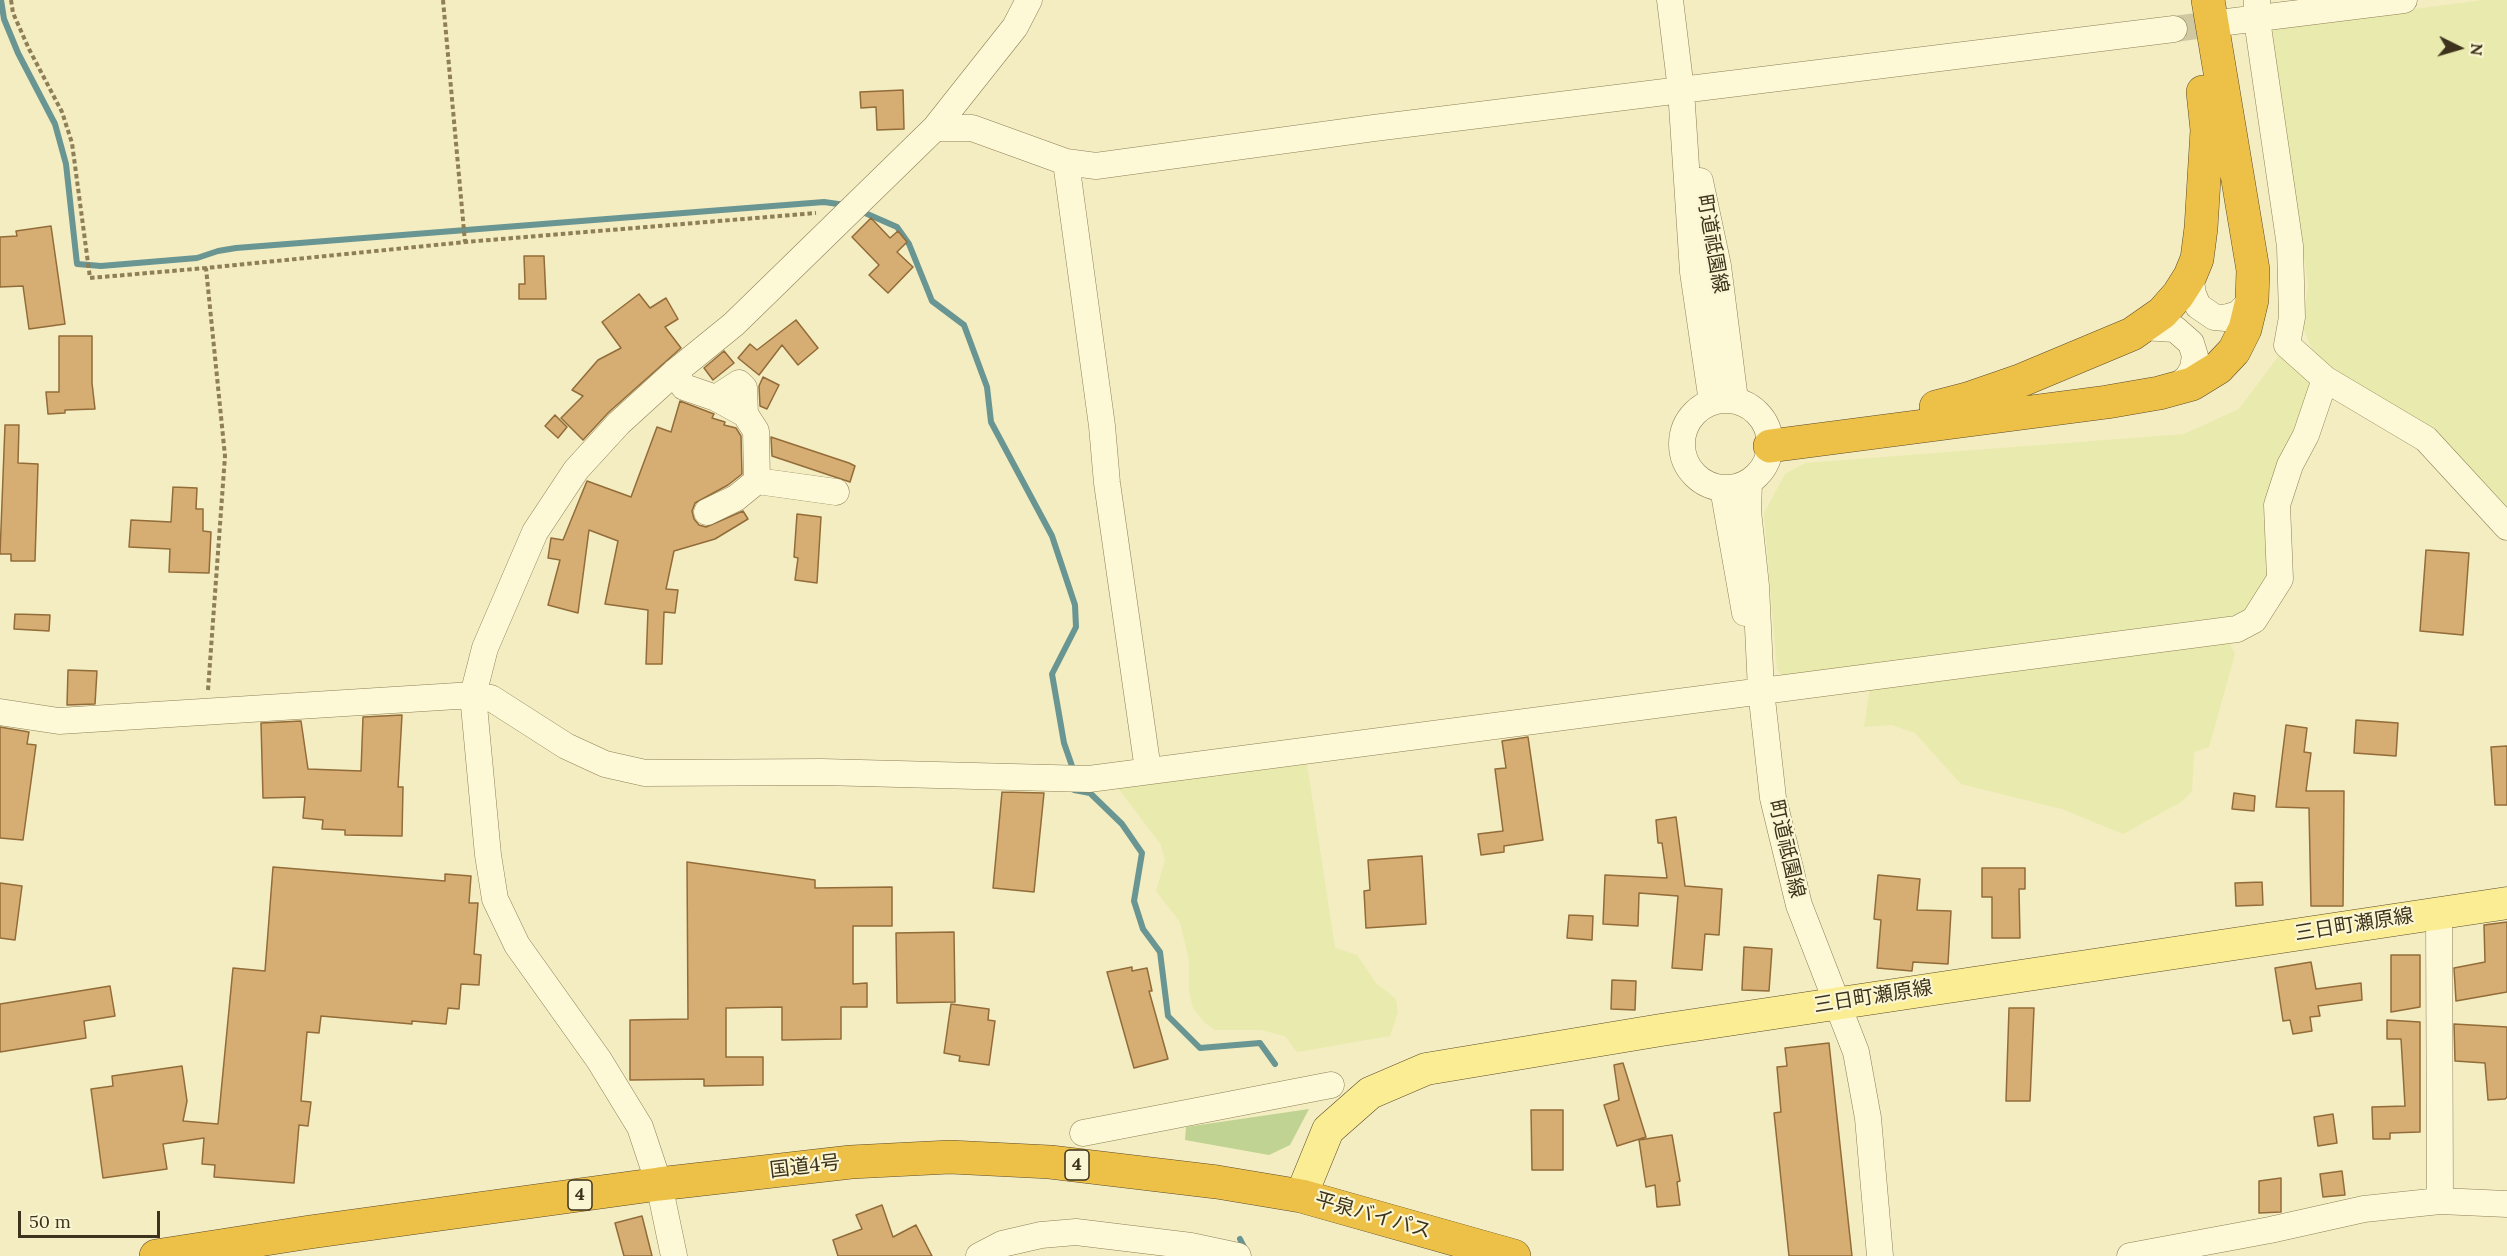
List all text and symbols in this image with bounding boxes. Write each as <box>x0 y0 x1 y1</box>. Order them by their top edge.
north arrow <box>2429 18 2489 78</box>
text: N <box>2466 43 2487 57</box>
street label: 町道祗園線 <box>1691 193 1733 295</box>
street label: 町道祗園線 <box>1763 798 1809 900</box>
street label: 三日町瀬原線 <box>2293 904 2415 946</box>
street label: 三日町瀬原線 <box>1812 976 1934 1018</box>
road number: 4 <box>1065 1150 1089 1180</box>
street label: 国道4号 <box>768 1151 842 1183</box>
road number: 4 <box>568 1180 592 1210</box>
street label: 平泉バイパス <box>1312 1188 1434 1244</box>
scale bar <box>21 1199 164 1237</box>
text: 50 m <box>29 1210 71 1233</box>

